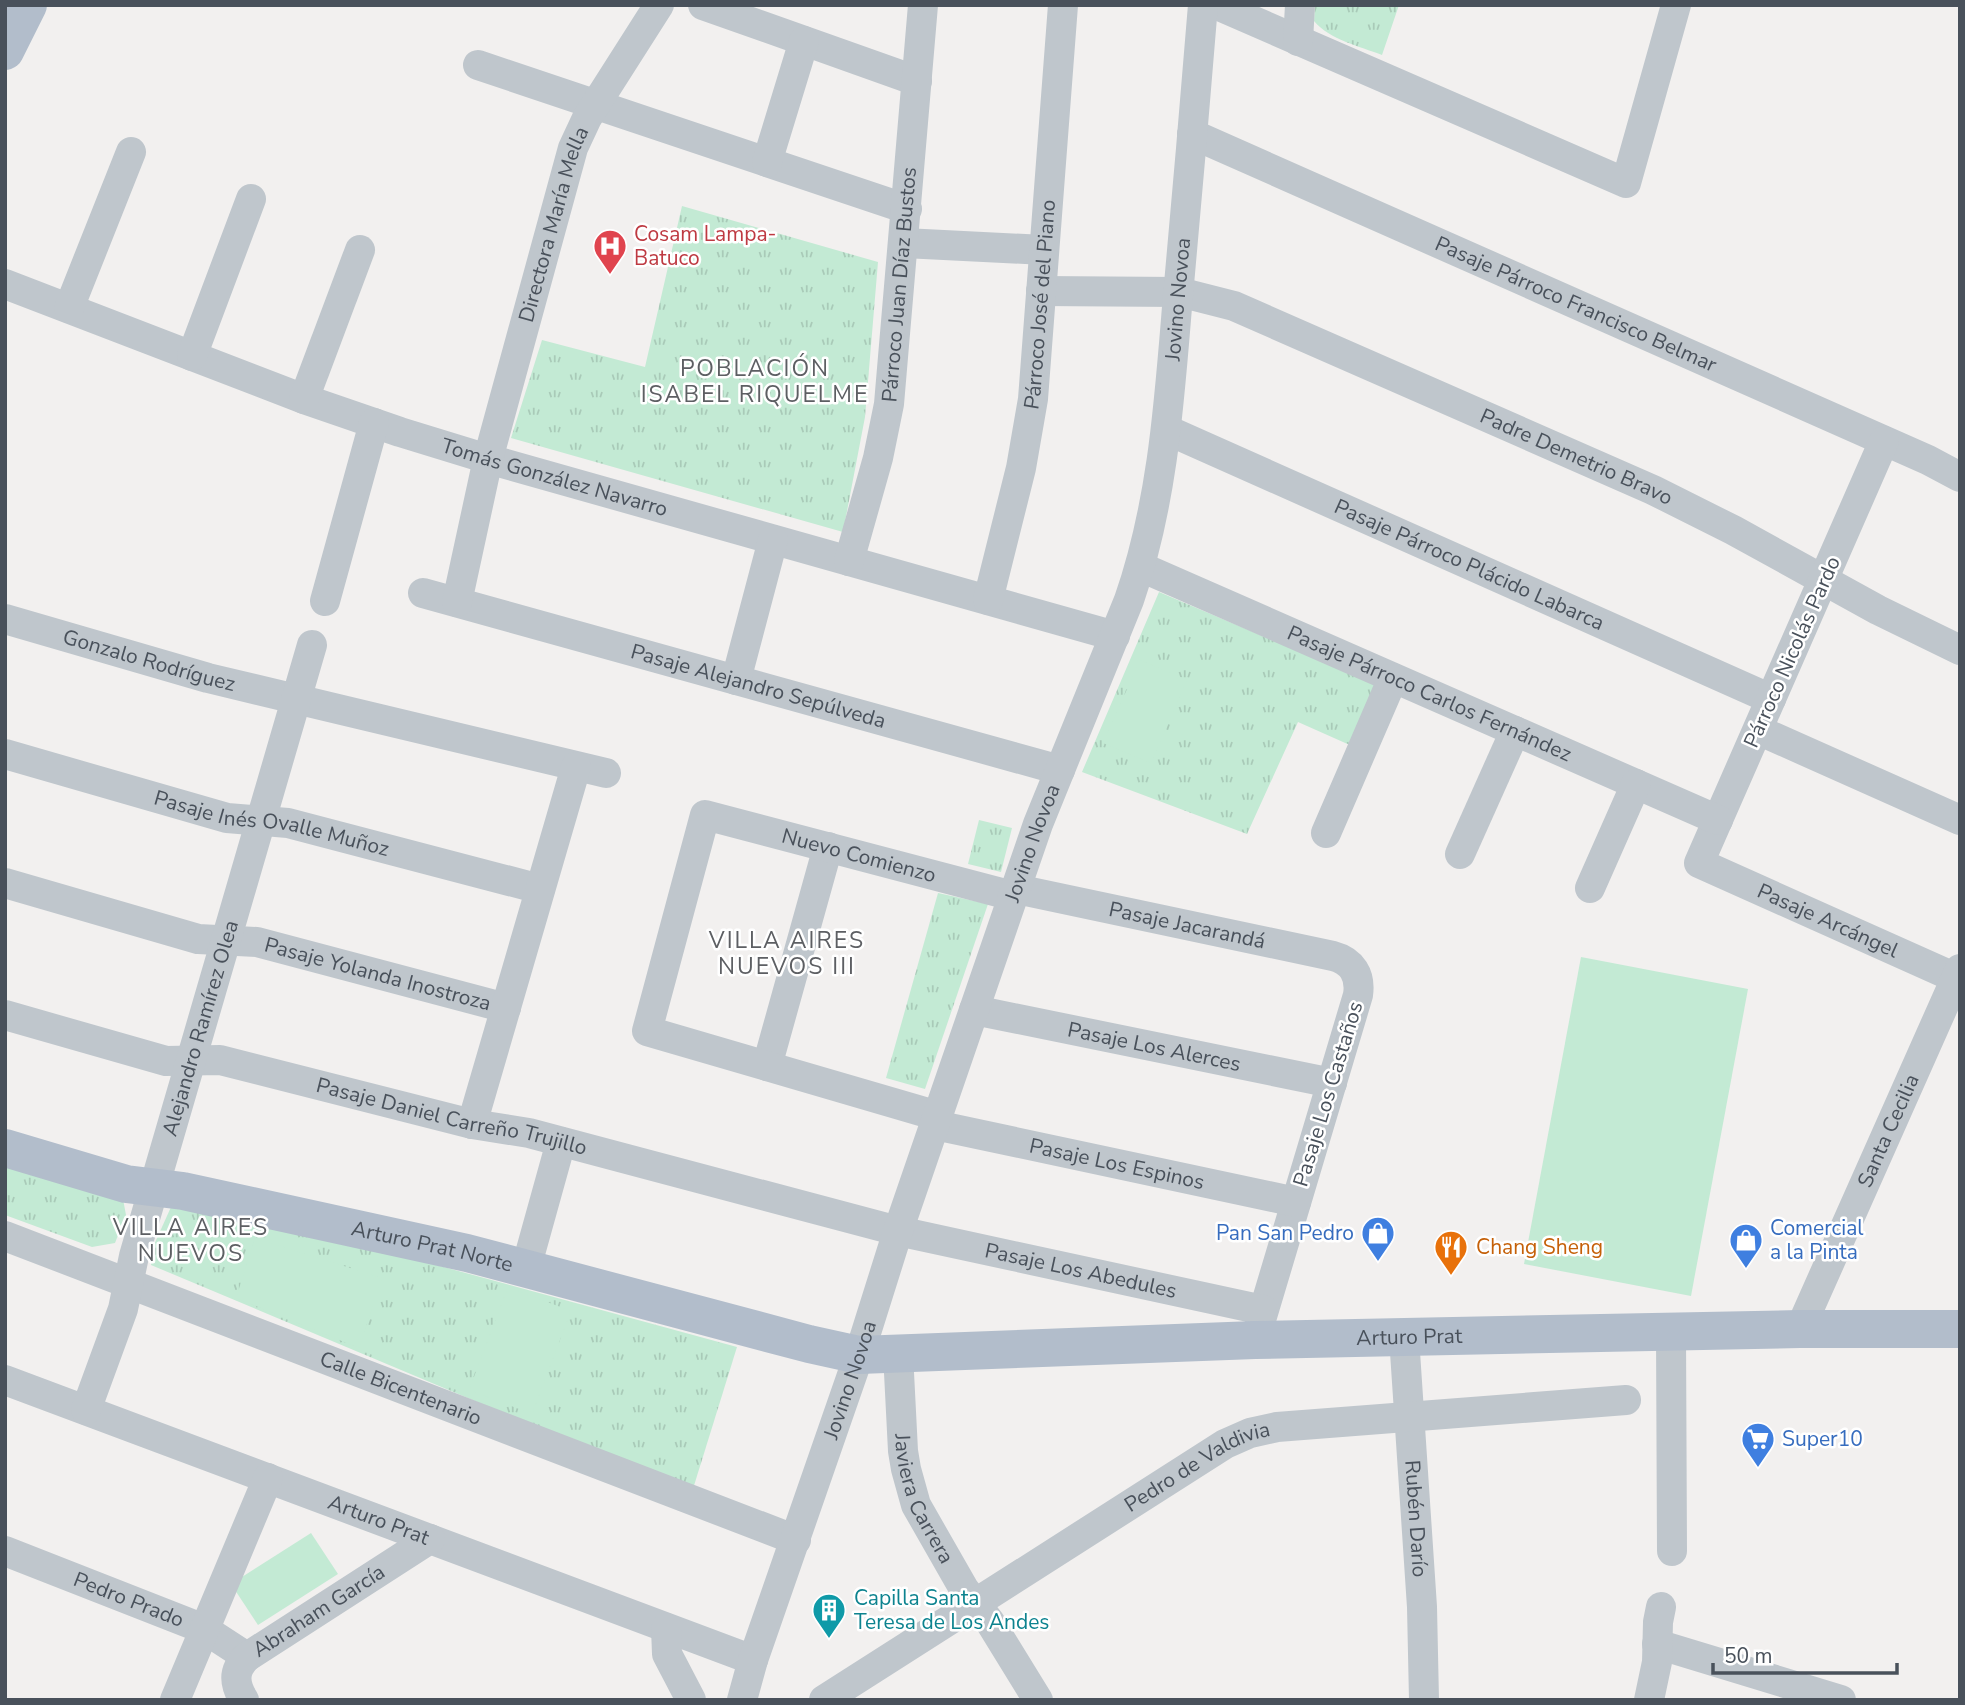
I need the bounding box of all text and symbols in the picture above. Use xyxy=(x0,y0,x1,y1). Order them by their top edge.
street label: Directora María Mella xyxy=(512,122,595,325)
street label: Párroco Juan Díaz Bustos xyxy=(875,166,923,403)
street label: Párroco José del Piano xyxy=(1017,198,1062,412)
place label: Cosam Lampa- Batuco xyxy=(634,220,776,272)
hospital icon: Cosam Lampa- Batuco xyxy=(591,227,629,276)
street label: Pasaje Párroco Francisco Belmar xyxy=(1431,229,1722,379)
street label: Jovino Novoa xyxy=(1159,236,1197,363)
district label: POBLACIÓN ISABEL RIQUELME xyxy=(641,353,869,410)
street label: Padre Demetrio Bravo xyxy=(1476,402,1678,512)
street label: Tomás González Navarro xyxy=(438,432,671,523)
street label: Pasaje Párroco Plácido Labarca xyxy=(1330,492,1609,637)
street label: Párroco Nicolás Pardo xyxy=(1737,552,1847,752)
street label: Pasaje Párroco Carlos Fernández xyxy=(1283,619,1576,768)
street label: Gonzalo Rodríguez xyxy=(60,623,238,698)
street label: Pasaje Alejandro Sepúlveda xyxy=(628,637,889,735)
street label: Jovino Novoa xyxy=(998,780,1067,907)
street label: Pasaje Inés Ovalle Muñoz xyxy=(151,784,392,863)
street label: Nuevo Comienzo xyxy=(779,822,939,889)
street label: Pasaje Arcángel xyxy=(1753,877,1904,965)
street label: Pasaje Jacarandá xyxy=(1106,895,1268,955)
street label: Alejandro Ramírez Olea xyxy=(156,917,245,1139)
district label: VILLA AIRES NUEVOS III xyxy=(708,925,865,982)
street label: Pasaje Yolanda Inostroza xyxy=(261,931,494,1017)
street label: Pasaje Los Castaños xyxy=(1287,998,1369,1190)
street label: Pasaje Los Alerces xyxy=(1065,1015,1243,1078)
street label: Santa Cecilia xyxy=(1851,1070,1926,1192)
street label: Pasaje Daniel Carreño Trujillo xyxy=(313,1071,590,1162)
street label: Pasaje Los Espinos xyxy=(1027,1132,1207,1196)
district label: VILLA AIRES NUEVOS xyxy=(112,1212,269,1269)
street label: Arturo Prat Norte xyxy=(349,1214,516,1279)
shop icon: Pan San Pedro xyxy=(1359,1214,1397,1263)
place label: Comercial a la Pinta xyxy=(1770,1214,1864,1266)
place label: Pan San Pedro xyxy=(1216,1219,1354,1247)
shop icon: Comercial a la Pinta xyxy=(1727,1221,1765,1270)
restaurant icon: Chang Sheng xyxy=(1432,1228,1470,1277)
place label: Chang Sheng xyxy=(1476,1233,1603,1261)
street label: Pasaje Los Abedules xyxy=(982,1236,1179,1305)
street label: Jovino Novoa xyxy=(816,1317,883,1444)
street label: Arturo Prat xyxy=(1356,1322,1463,1352)
street label: Calle Bicentenario xyxy=(316,1344,486,1432)
street label: Pedro de Valdivia xyxy=(1119,1415,1273,1519)
supermarket icon: Super10 xyxy=(1739,1420,1777,1469)
place label: Super10 xyxy=(1782,1425,1863,1453)
street label: Javiera Carrera xyxy=(888,1432,961,1569)
street label: Rubén Darío xyxy=(1398,1459,1434,1578)
street label: Arturo Prat xyxy=(324,1488,434,1552)
street label: Abraham García xyxy=(247,1558,390,1664)
street label: Pedro Prado xyxy=(70,1565,188,1634)
place label: Capilla Santa Teresa de Los Andes xyxy=(854,1584,1049,1636)
building icon: Capilla Santa Teresa de Los Andes xyxy=(810,1591,848,1640)
scale bar xyxy=(1713,1632,1897,1676)
text: 50 m xyxy=(1724,1642,1773,1670)

